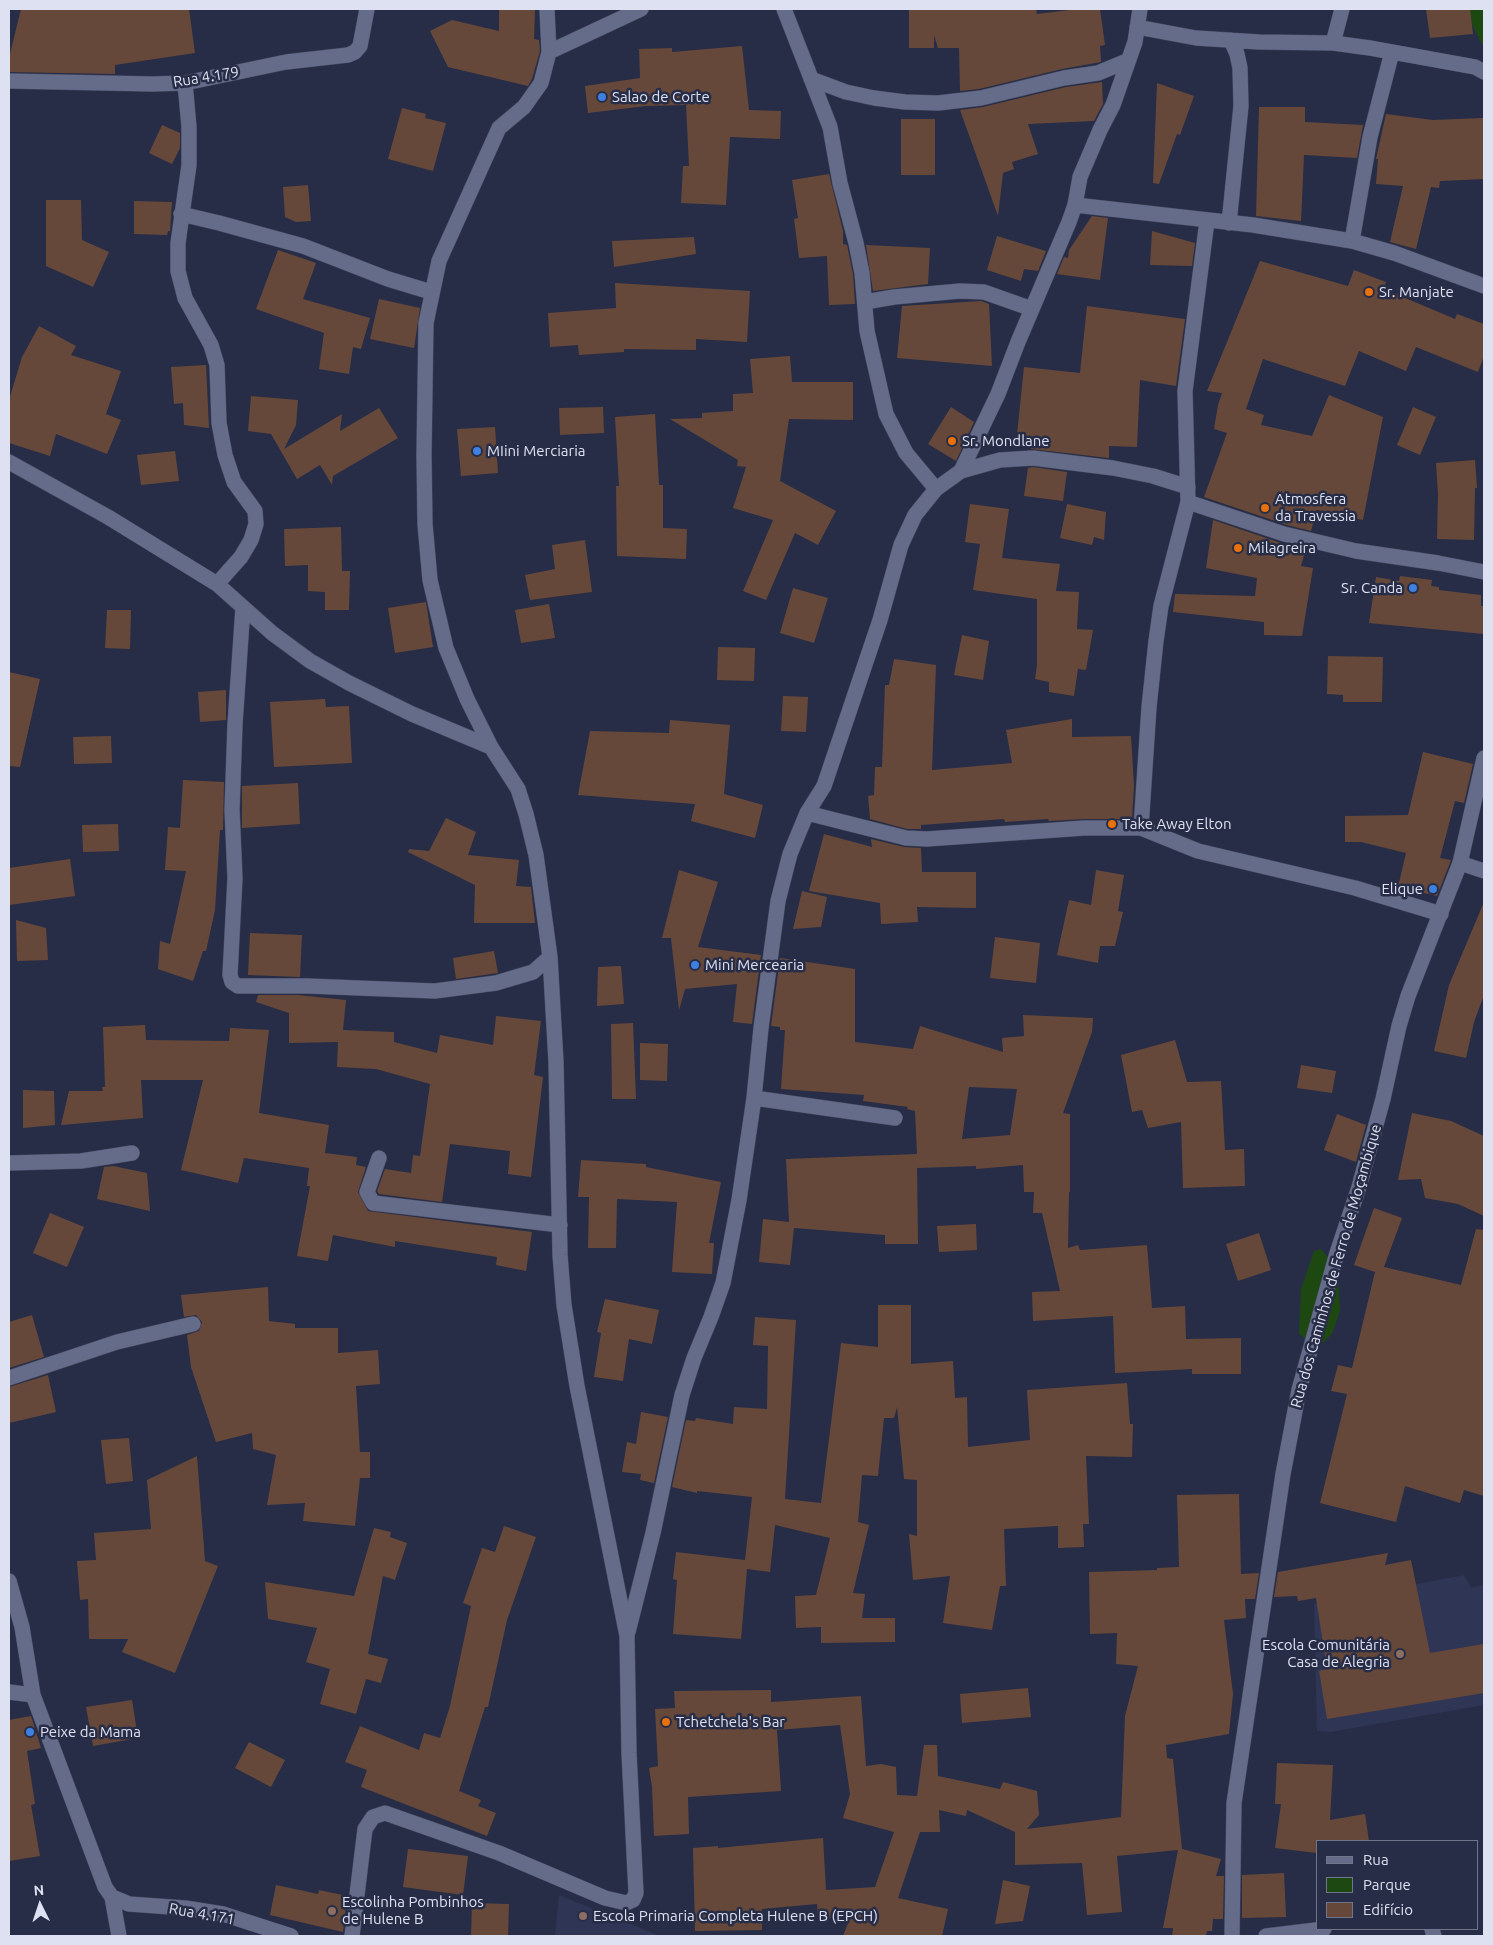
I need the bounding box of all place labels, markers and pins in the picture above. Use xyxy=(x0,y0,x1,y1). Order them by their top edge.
place label: Salao de Corte xyxy=(612,88,710,106)
marker: Salao de Corte xyxy=(596,91,608,103)
place label: Sr. Manjate xyxy=(1379,283,1454,301)
marker: Sr. Manjate xyxy=(1363,286,1375,298)
place label: Sr. Mondlane xyxy=(962,432,1050,450)
marker: Sr. Mondlane xyxy=(946,435,958,447)
place label: MIini Merciaria xyxy=(487,442,586,460)
marker: MIini Merciaria xyxy=(471,445,483,457)
place label: Atmosfera da Travessia xyxy=(1275,490,1356,525)
marker: Atmosfera da Travessia xyxy=(1259,502,1271,514)
place label: Milagreira xyxy=(1248,539,1316,557)
marker: Milagreira xyxy=(1232,542,1244,554)
place label: Sr. Canda xyxy=(1341,579,1403,597)
marker: Sr. Canda xyxy=(1407,582,1419,594)
place label: Take Away Elton xyxy=(1122,815,1232,833)
marker: Take Away Elton xyxy=(1106,818,1118,830)
place label: Elique xyxy=(1381,880,1423,898)
marker: Elique xyxy=(1427,883,1439,895)
place label: Mini Mercearia xyxy=(705,956,804,974)
marker: Mini Mercearia xyxy=(689,959,701,971)
place label: Escola Comunitária Casa de Alegria xyxy=(1262,1636,1390,1671)
marker: Escola Comunitária Casa de Alegria xyxy=(1394,1648,1406,1660)
place label: Tchetchela's Bar xyxy=(676,1713,785,1731)
marker: Tchetchela's Bar xyxy=(660,1716,672,1728)
place label: Peixe da Mama xyxy=(40,1723,141,1741)
marker: Peixe da Mama xyxy=(24,1726,36,1738)
place label: Escolinha Pombinhos de Hulene B xyxy=(342,1893,484,1928)
marker: Escolinha Pombinhos de Hulene B xyxy=(326,1905,338,1917)
place label: Escola Primaria Completa Hulene B (EPCH) xyxy=(593,1907,878,1925)
marker: Escola Primaria Completa Hulene B (EPCH) xyxy=(577,1910,589,1922)

